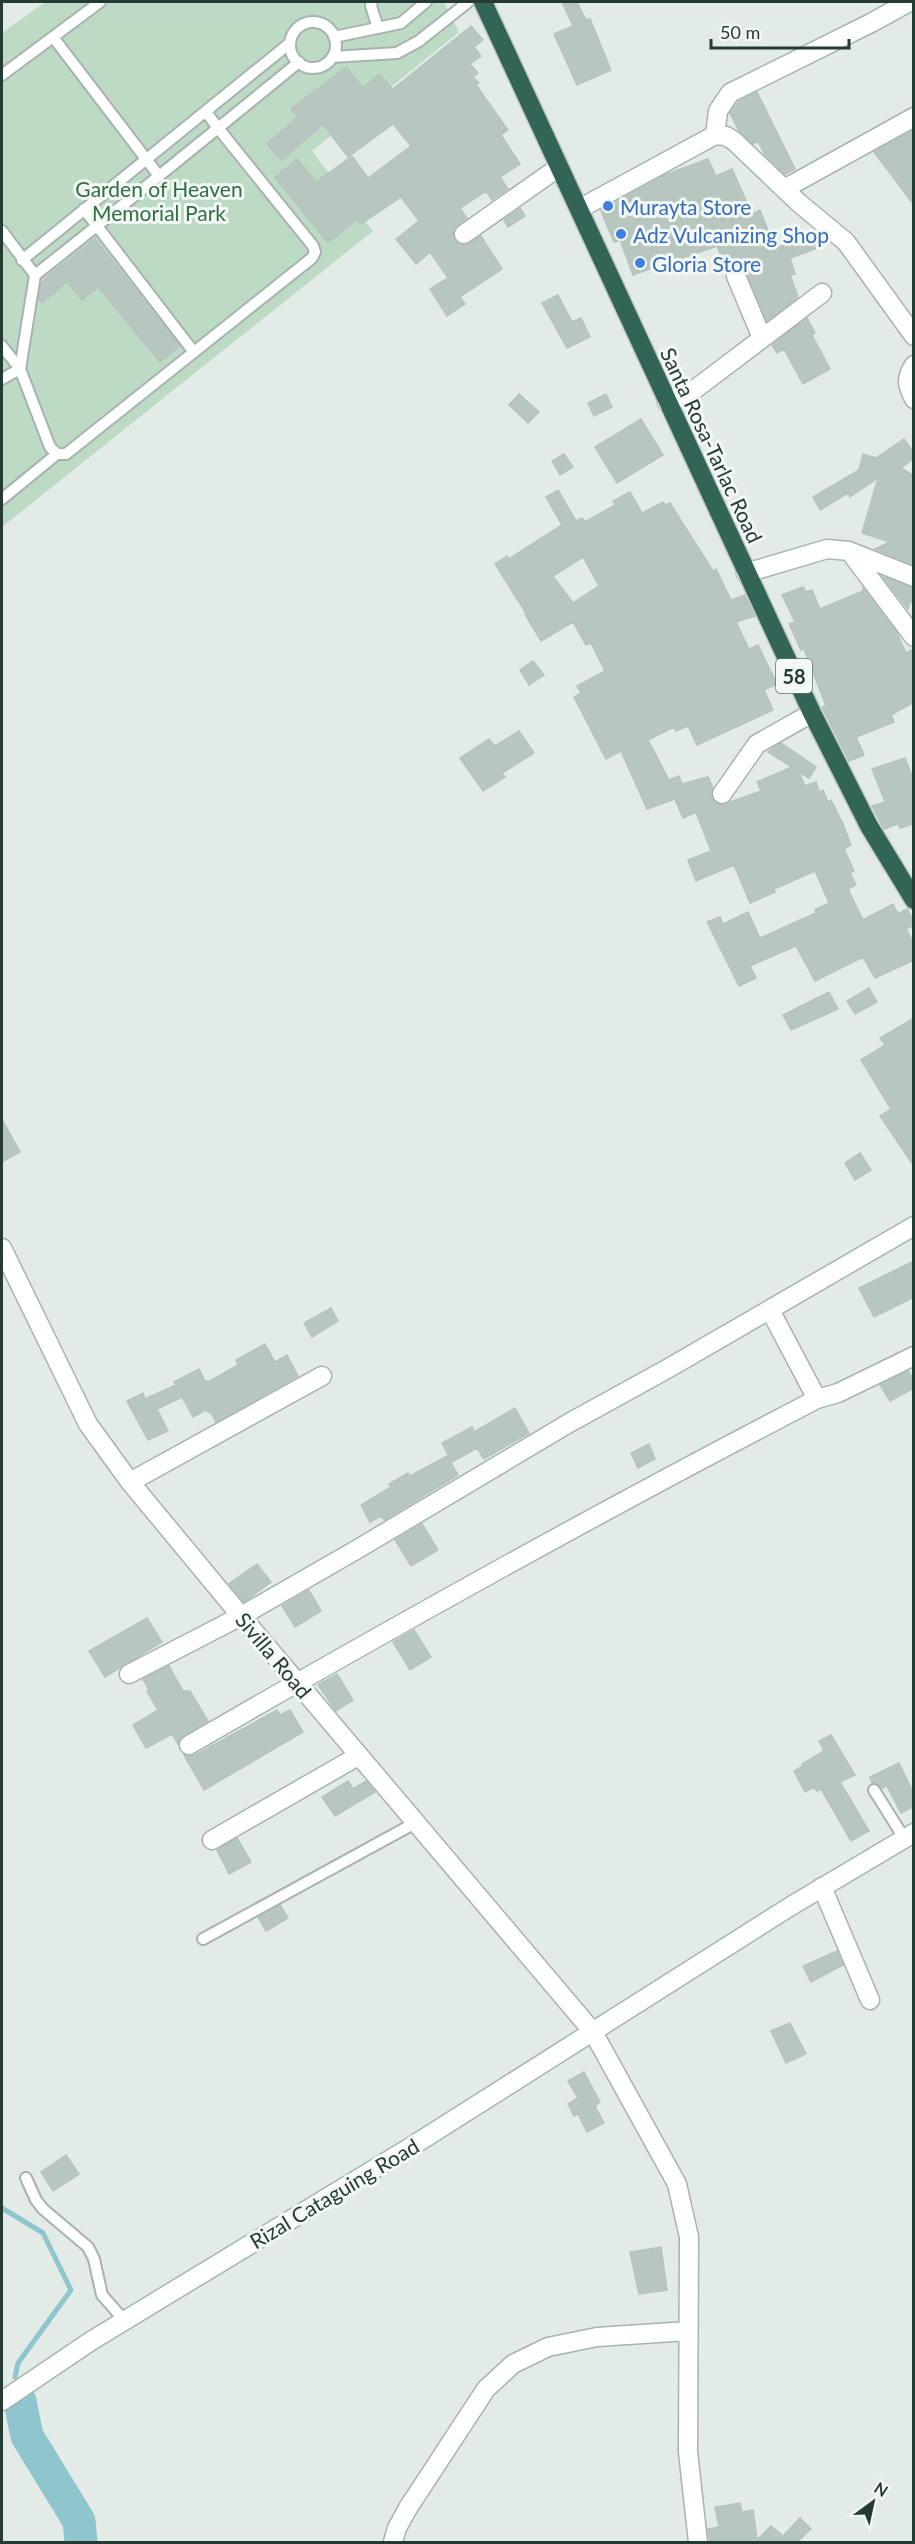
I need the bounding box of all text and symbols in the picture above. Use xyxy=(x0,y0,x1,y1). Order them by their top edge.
scale bar xyxy=(711,12,849,50)
text: 50 m xyxy=(720,21,760,43)
park label: Garden of Heaven Memorial Park xyxy=(75,176,243,225)
place label: Murayta Store xyxy=(620,194,751,219)
marker: Murayta Store xyxy=(601,199,615,213)
place label: Adz Vulcanizing Shop xyxy=(633,222,829,247)
marker: Adz Vulcanizing Shop xyxy=(614,227,628,241)
place label: Gloria Store xyxy=(652,251,761,276)
marker: Gloria Store xyxy=(633,256,647,270)
street label: Santa Rosa-Tarlac Road xyxy=(656,343,768,547)
road number: 58 xyxy=(776,659,812,693)
street label: Sivilla Road xyxy=(231,1607,317,1703)
street label: Rizal Cataguing Road xyxy=(245,2133,423,2253)
north arrow xyxy=(843,2472,903,2532)
text: N xyxy=(871,2478,892,2500)

